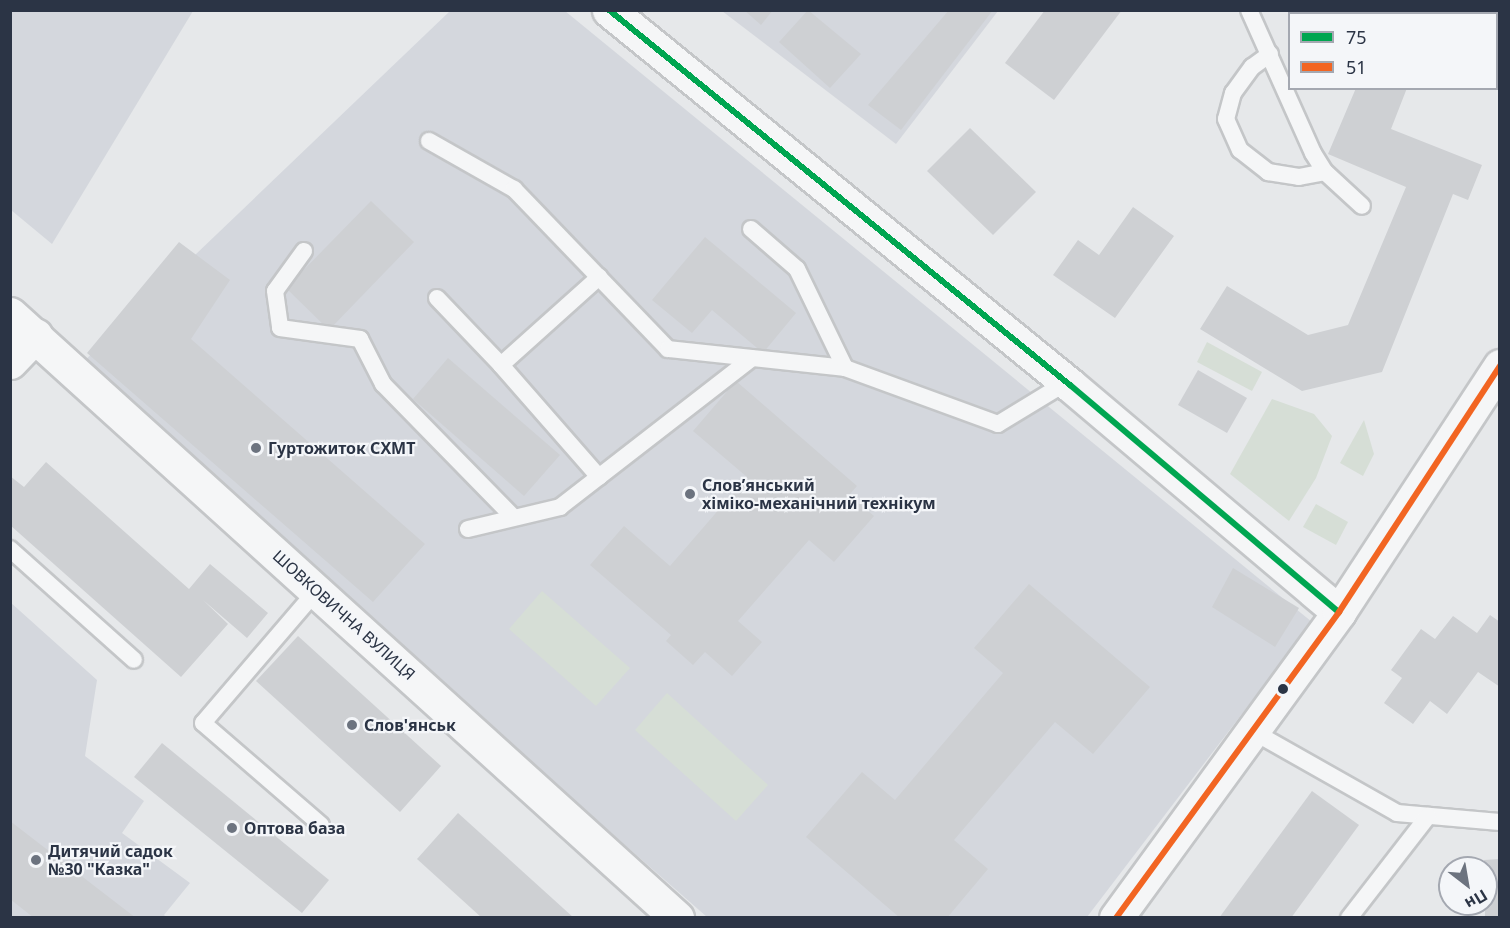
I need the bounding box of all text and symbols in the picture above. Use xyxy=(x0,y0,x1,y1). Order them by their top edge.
legend xyxy=(1288,12,1498,90)
text: 75 xyxy=(1346,25,1367,49)
text: 51 xyxy=(1346,55,1367,79)
place label: Гуртожиток СХМТ xyxy=(268,438,415,458)
marker: Гуртожиток СХМТ xyxy=(249,441,263,455)
place label: Слов’янський хіміко-механічний технікум xyxy=(702,475,936,513)
marker: Слов’янський хіміко-механічний технікум xyxy=(683,487,697,501)
street label: ШОВКОВИЧНА ВУЛИЦЯ xyxy=(269,546,419,684)
unlabelled marker xyxy=(1277,683,1289,695)
place label: Слов'янськ xyxy=(364,715,456,735)
marker: Слов'янськ xyxy=(345,718,359,732)
place label: Оптова база xyxy=(244,818,345,838)
marker: Оптова база xyxy=(225,821,239,835)
place label: Дитячий садок №30 "Казка" xyxy=(48,841,173,879)
marker: Дитячий садок №30 "Казка" xyxy=(29,853,43,867)
north arrow xyxy=(1438,856,1498,916)
text: Пн xyxy=(1461,884,1492,915)

